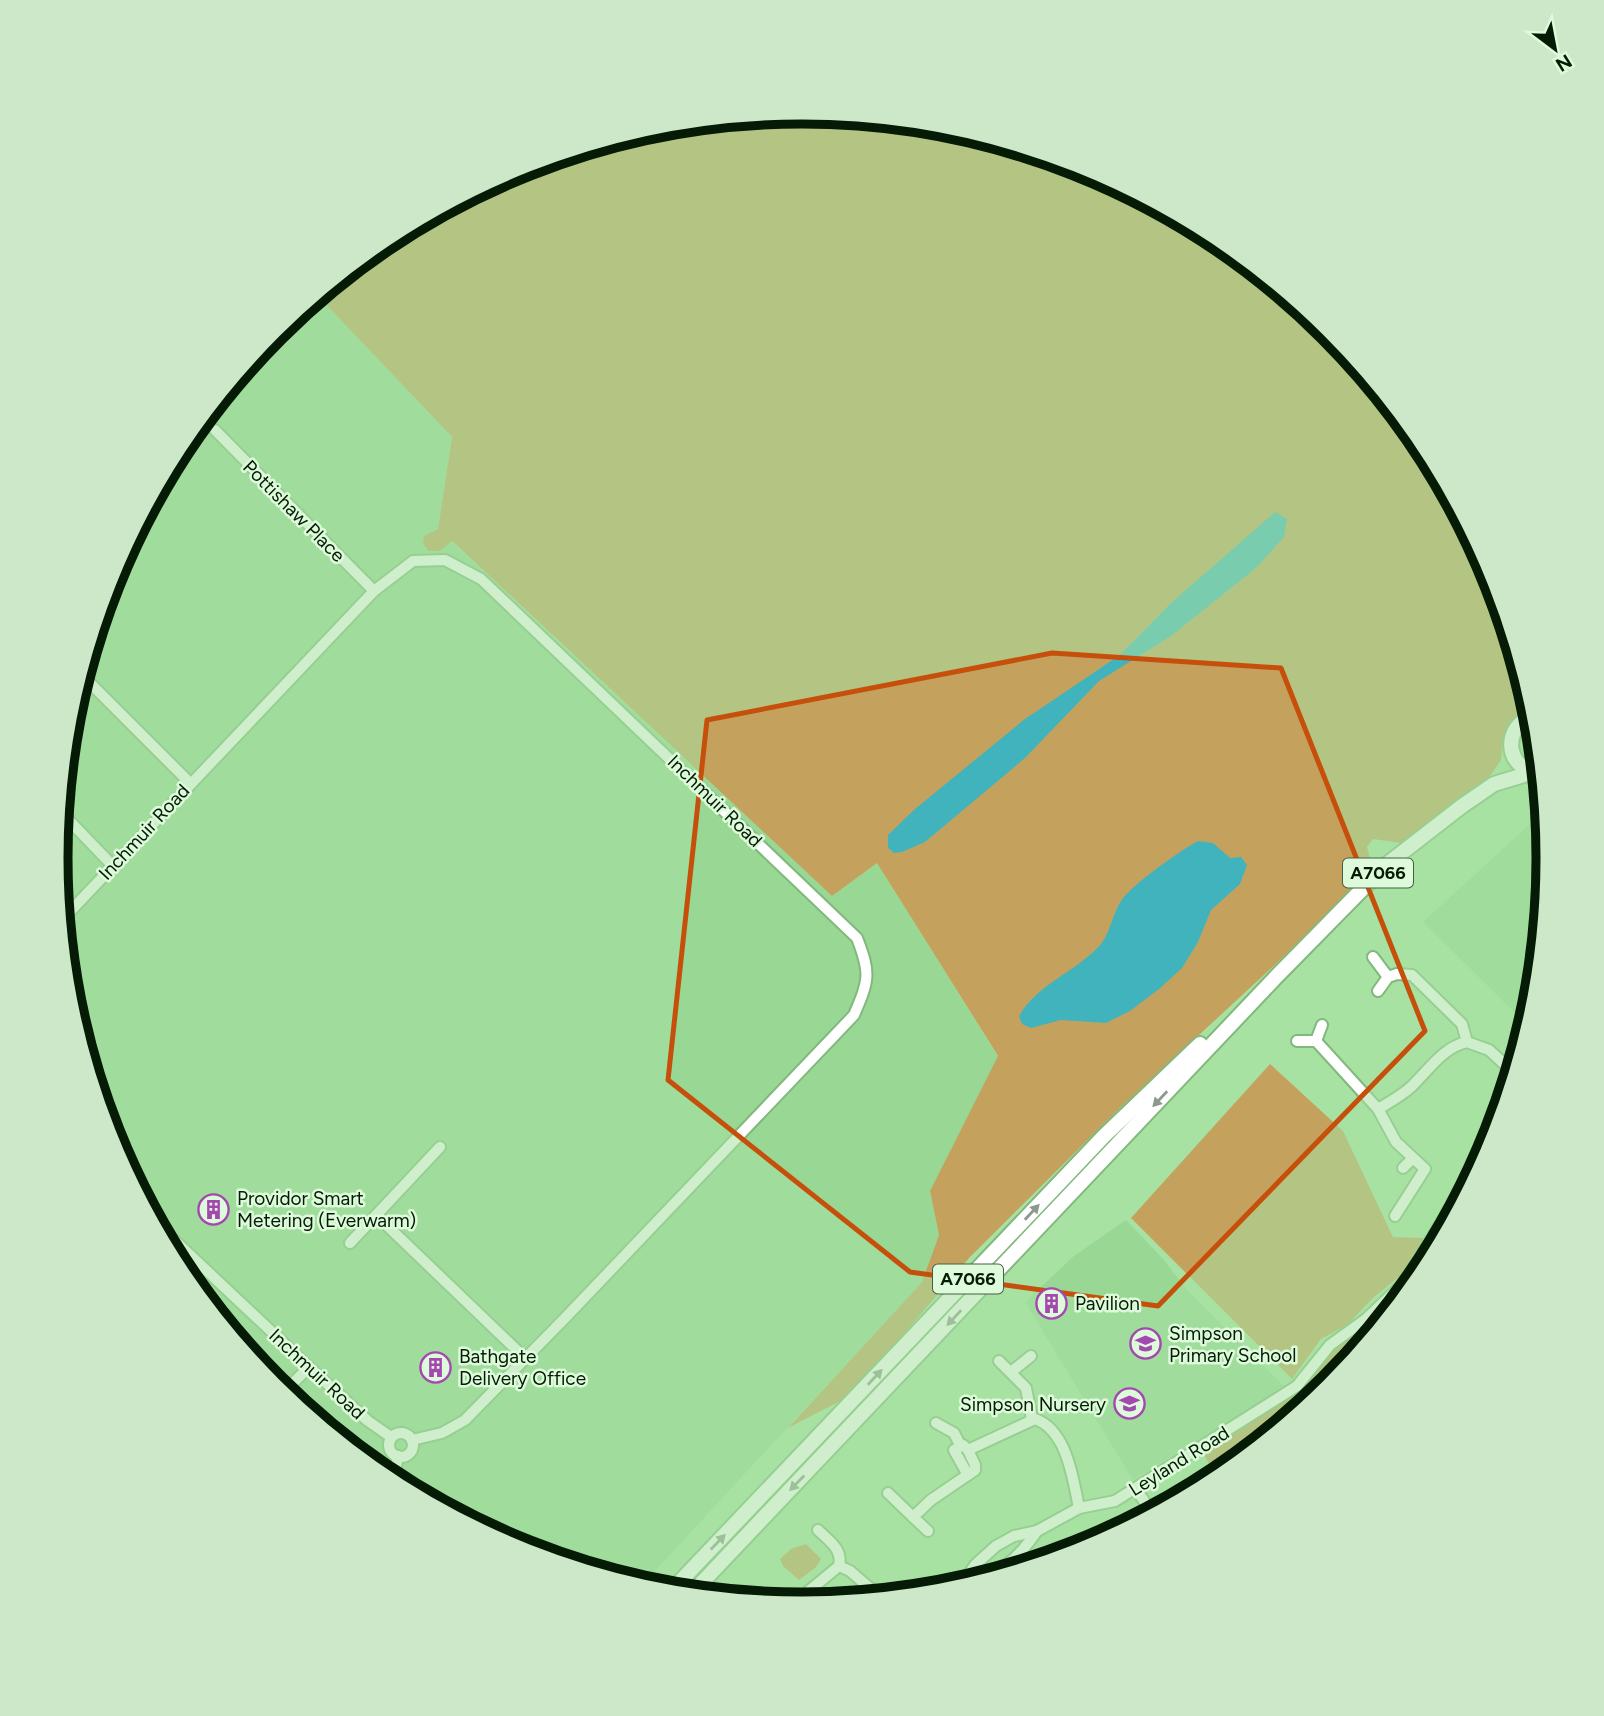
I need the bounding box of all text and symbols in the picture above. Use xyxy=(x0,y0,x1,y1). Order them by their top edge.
north arrow xyxy=(1520,14,1590,84)
text: N xyxy=(1551,49,1576,77)
street label: Pottishaw Place xyxy=(238,455,350,567)
street label: Inchmuir Road xyxy=(663,750,767,852)
street label: Inchmuir Road xyxy=(94,779,194,885)
road number: A7066 xyxy=(1343,858,1413,888)
one-way arrow xyxy=(1153,1090,1169,1107)
place label: Providor Smart Metering (Everwarm) xyxy=(237,1187,416,1232)
building icon: Providor Smart Metering (Everwarm) xyxy=(197,1192,231,1226)
one-way arrow xyxy=(1023,1204,1039,1221)
road number: A7066 xyxy=(933,1264,1003,1294)
building icon: Pavilion xyxy=(1035,1286,1069,1320)
place label: Pavilion xyxy=(1075,1292,1140,1315)
one-way arrow xyxy=(946,1309,962,1326)
place label: Simpson Primary School xyxy=(1169,1322,1297,1367)
street label: Inchmuir Road xyxy=(264,1324,370,1424)
school or university icon: Simpson Primary School xyxy=(1129,1327,1163,1361)
place label: Bathgate Delivery Office xyxy=(459,1345,586,1390)
building icon: Bathgate Delivery Office xyxy=(419,1350,453,1384)
one-way arrow xyxy=(867,1368,883,1386)
school or university icon: Simpson Nursery xyxy=(1112,1387,1146,1421)
place label: Simpson Nursery xyxy=(960,1393,1106,1416)
street label: Leyland Road xyxy=(1125,1421,1233,1501)
one-way arrow xyxy=(790,1474,806,1491)
one-way arrow xyxy=(709,1533,726,1550)

